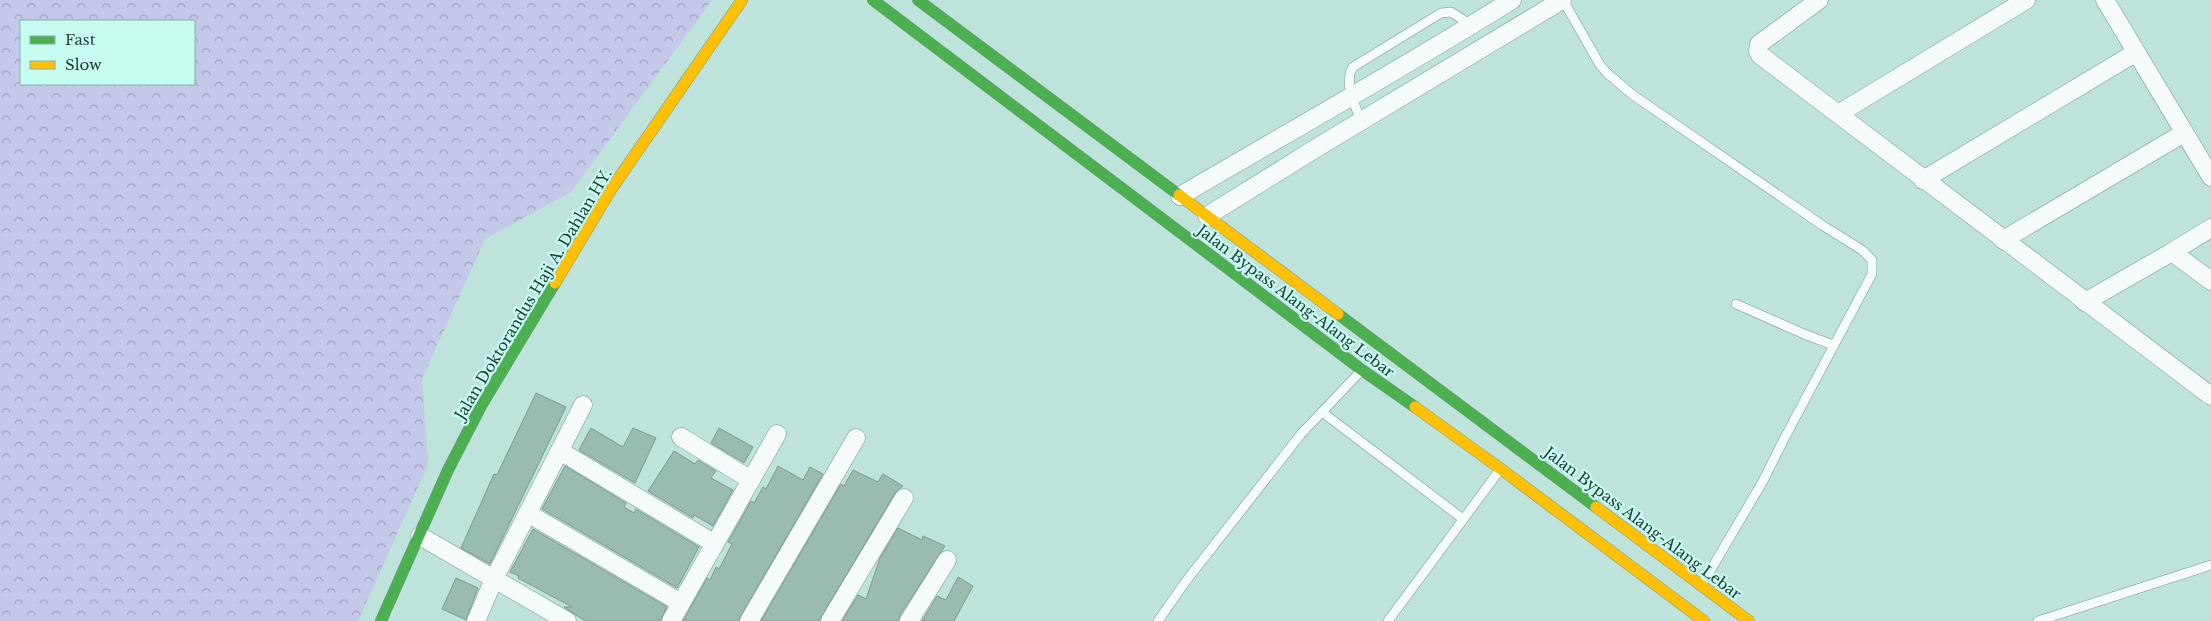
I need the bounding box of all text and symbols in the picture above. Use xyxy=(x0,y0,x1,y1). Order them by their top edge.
legend xyxy=(20,20,195,85)
text: Fast xyxy=(65,30,96,49)
text: Slow xyxy=(65,55,102,74)
street label: Jalan Doktorandus Haji A. Dahlan HY. xyxy=(449,165,616,425)
street label: Jalan Bypass Alang-Alang Lebar xyxy=(1192,219,1399,382)
street label: Jalan Bypass Alang-Alang Lebar xyxy=(1539,441,1746,604)

